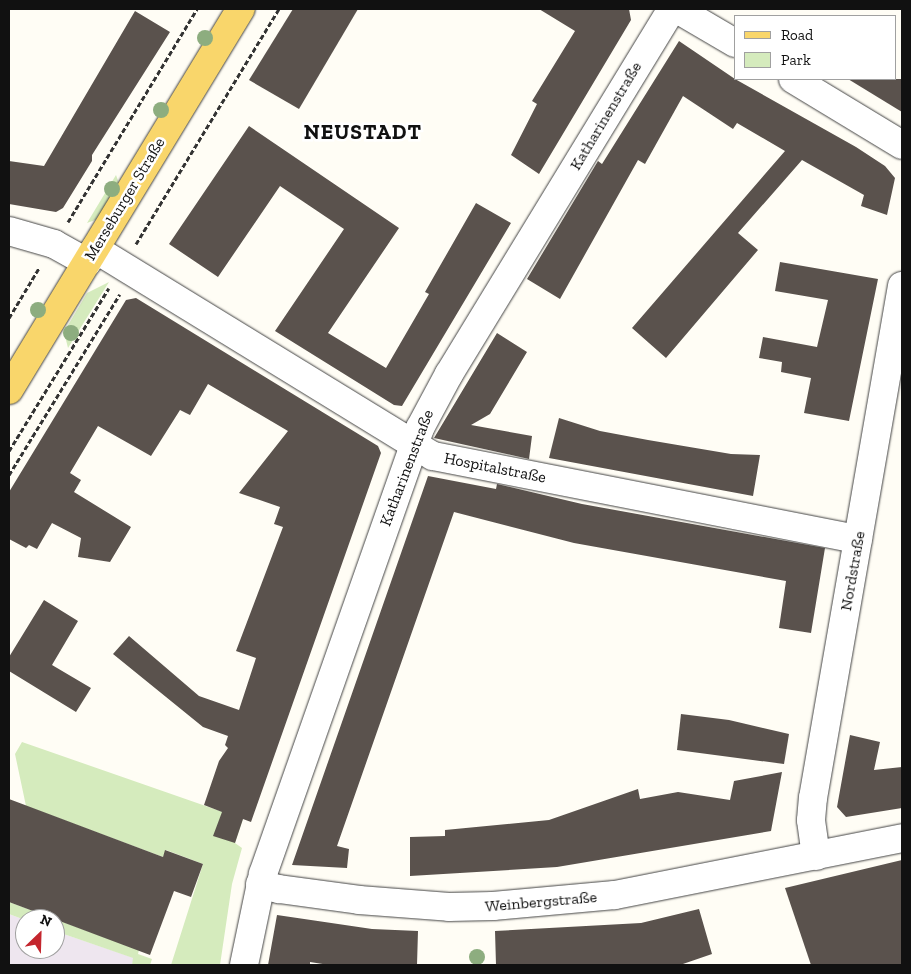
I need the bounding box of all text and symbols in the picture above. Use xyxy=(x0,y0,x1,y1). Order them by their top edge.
legend xyxy=(734,15,896,80)
text: Road xyxy=(781,26,813,44)
text: Park xyxy=(781,51,811,69)
street label: Katharinenstraße xyxy=(566,58,646,174)
district label: NEUSTADT xyxy=(303,119,423,145)
street label: Merseburger Straße xyxy=(81,134,169,264)
street label: Katharinenstraße xyxy=(376,407,438,529)
street label: Hospitalstraße xyxy=(442,449,548,487)
street label: Nordstraße xyxy=(837,530,869,612)
street label: Weinbergstraße xyxy=(484,888,598,916)
north arrow xyxy=(15,909,65,959)
text: N xyxy=(38,911,54,931)

